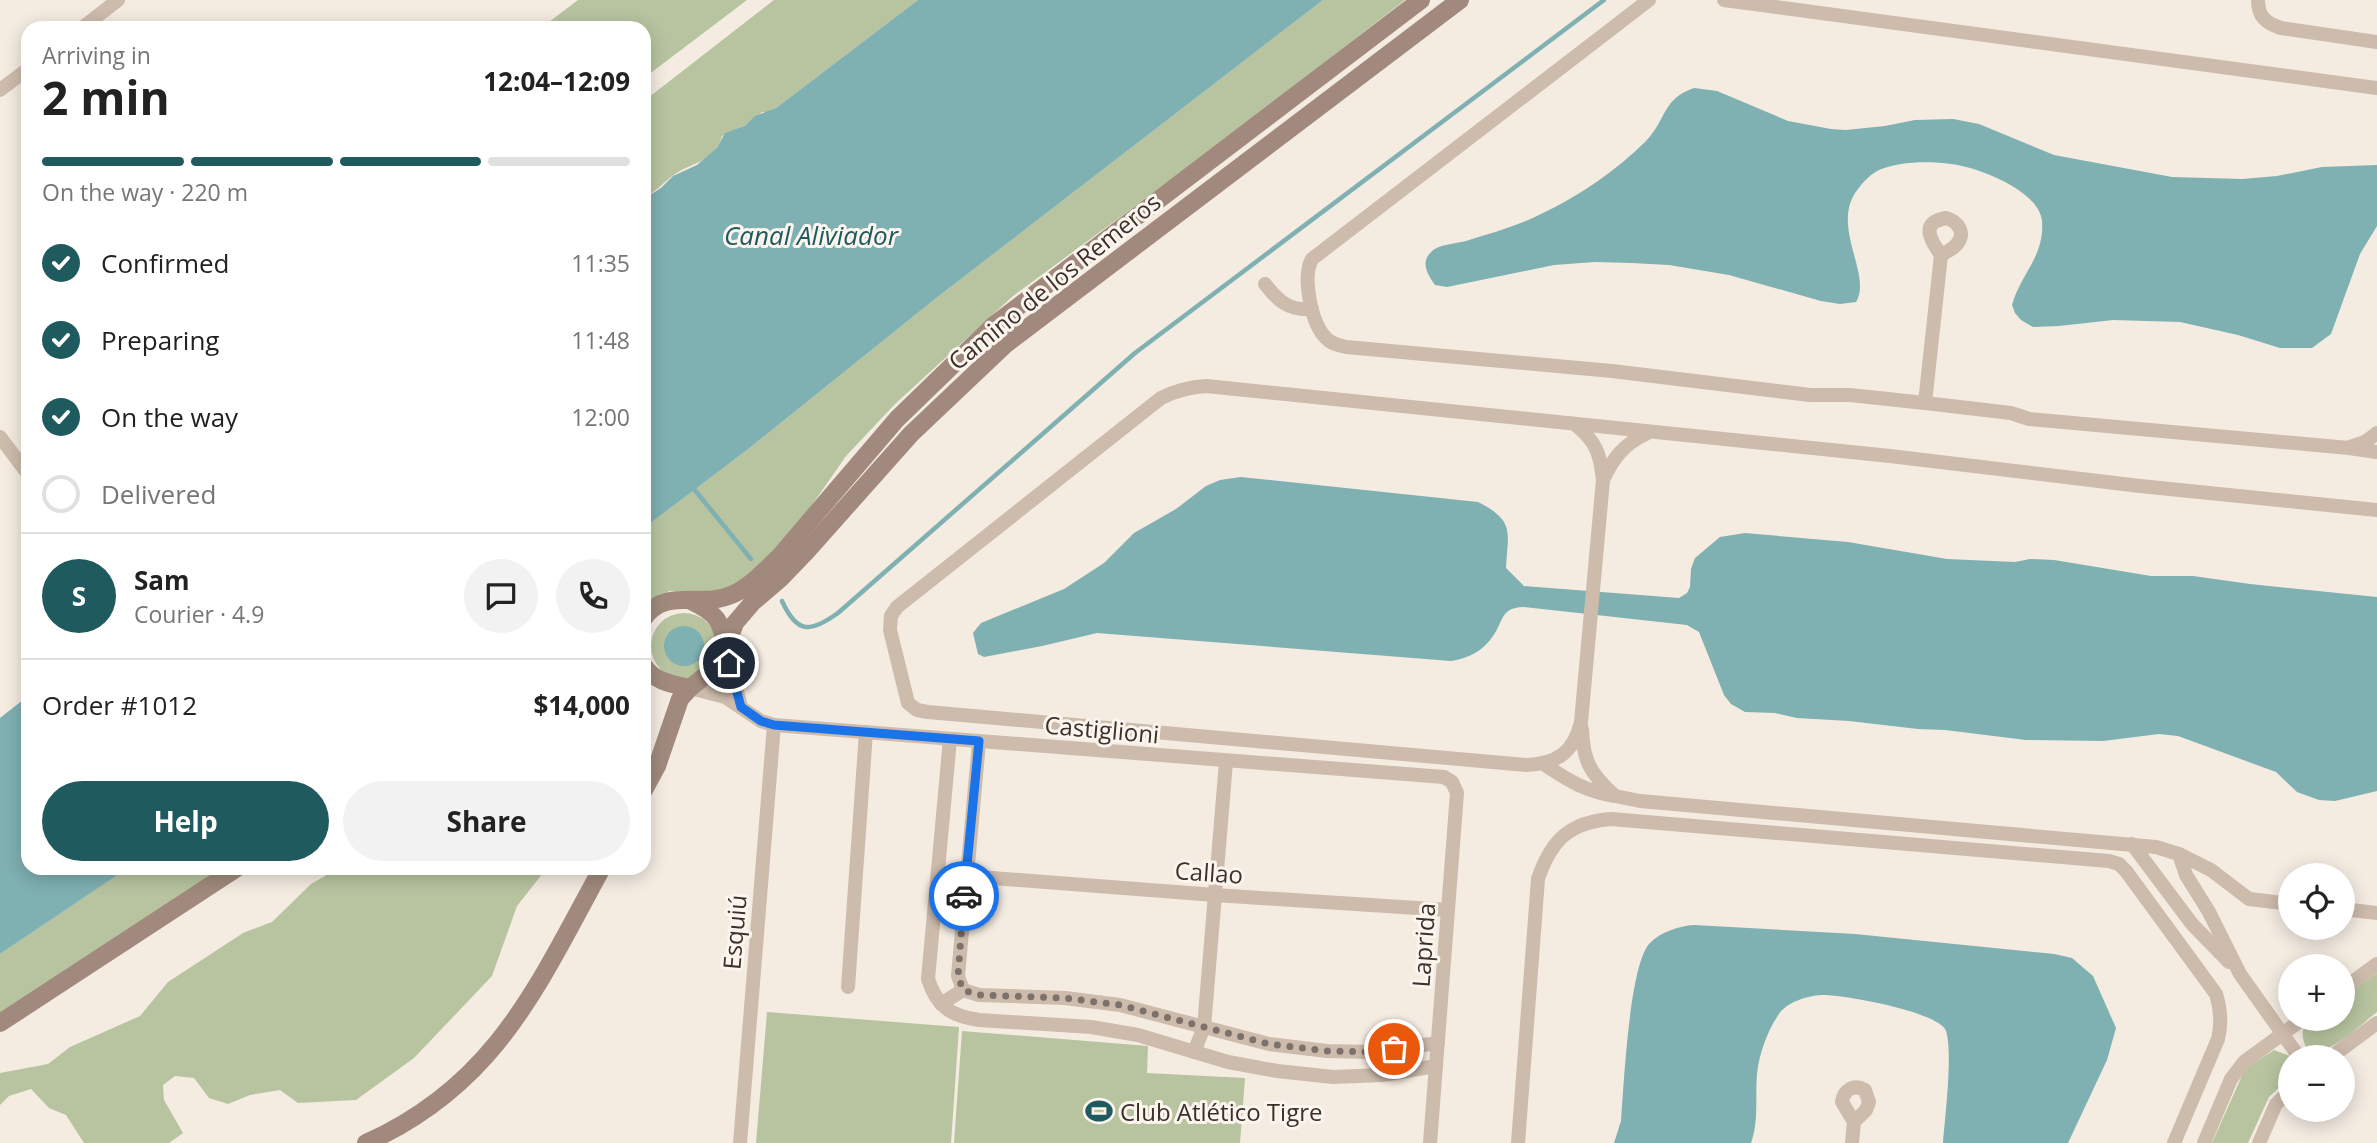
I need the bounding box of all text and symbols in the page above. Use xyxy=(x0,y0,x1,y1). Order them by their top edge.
text: Arriving in xyxy=(42,39,151,71)
text: 12:04–12:09 xyxy=(483,63,630,99)
text: 2 min xyxy=(42,66,170,128)
text: On the way · 220 m xyxy=(42,176,248,208)
street label: Camino de los Remeros xyxy=(941,185,1167,377)
water label: Canal Aliviador xyxy=(724,217,900,253)
icon: check xyxy=(42,244,80,282)
text: Confirmed xyxy=(101,245,229,281)
text: 11:35 xyxy=(571,247,630,279)
icon: check xyxy=(42,321,80,359)
text: Preparing xyxy=(101,322,219,358)
text: 11:48 xyxy=(571,324,630,356)
icon: check xyxy=(42,398,80,436)
text: On the way xyxy=(101,399,238,435)
text: 12:00 xyxy=(571,401,630,433)
text: Delivered xyxy=(101,476,216,512)
button: chat xyxy=(464,559,538,633)
button: phone xyxy=(556,559,630,633)
text: Sam xyxy=(134,562,190,598)
text: S xyxy=(72,578,86,614)
text: Courier · 4.9 xyxy=(134,598,264,630)
pin xyxy=(699,633,759,693)
icon: home xyxy=(710,644,748,682)
text: Order #1012 xyxy=(42,687,197,723)
text: $14,000 xyxy=(533,687,630,723)
street label: Castiglioni xyxy=(1043,708,1161,750)
button: Help xyxy=(42,781,329,861)
button: Share xyxy=(343,781,630,861)
street label: Callao xyxy=(1174,853,1244,891)
courier xyxy=(929,861,999,931)
map controls xyxy=(2278,863,2355,1122)
button: locate xyxy=(2278,863,2355,940)
icon: car xyxy=(945,877,983,915)
street label: Esquiú xyxy=(714,893,754,971)
street label: Laprida xyxy=(1404,902,1442,988)
button: + xyxy=(2278,954,2355,1031)
pin xyxy=(1364,1019,1424,1079)
icon: bag xyxy=(1375,1030,1413,1068)
button: − xyxy=(2278,1045,2355,1122)
place label: Club Atlético Tigre xyxy=(1120,1095,1322,1128)
sports icon: Club Atlético Tigre xyxy=(1084,1096,1114,1126)

